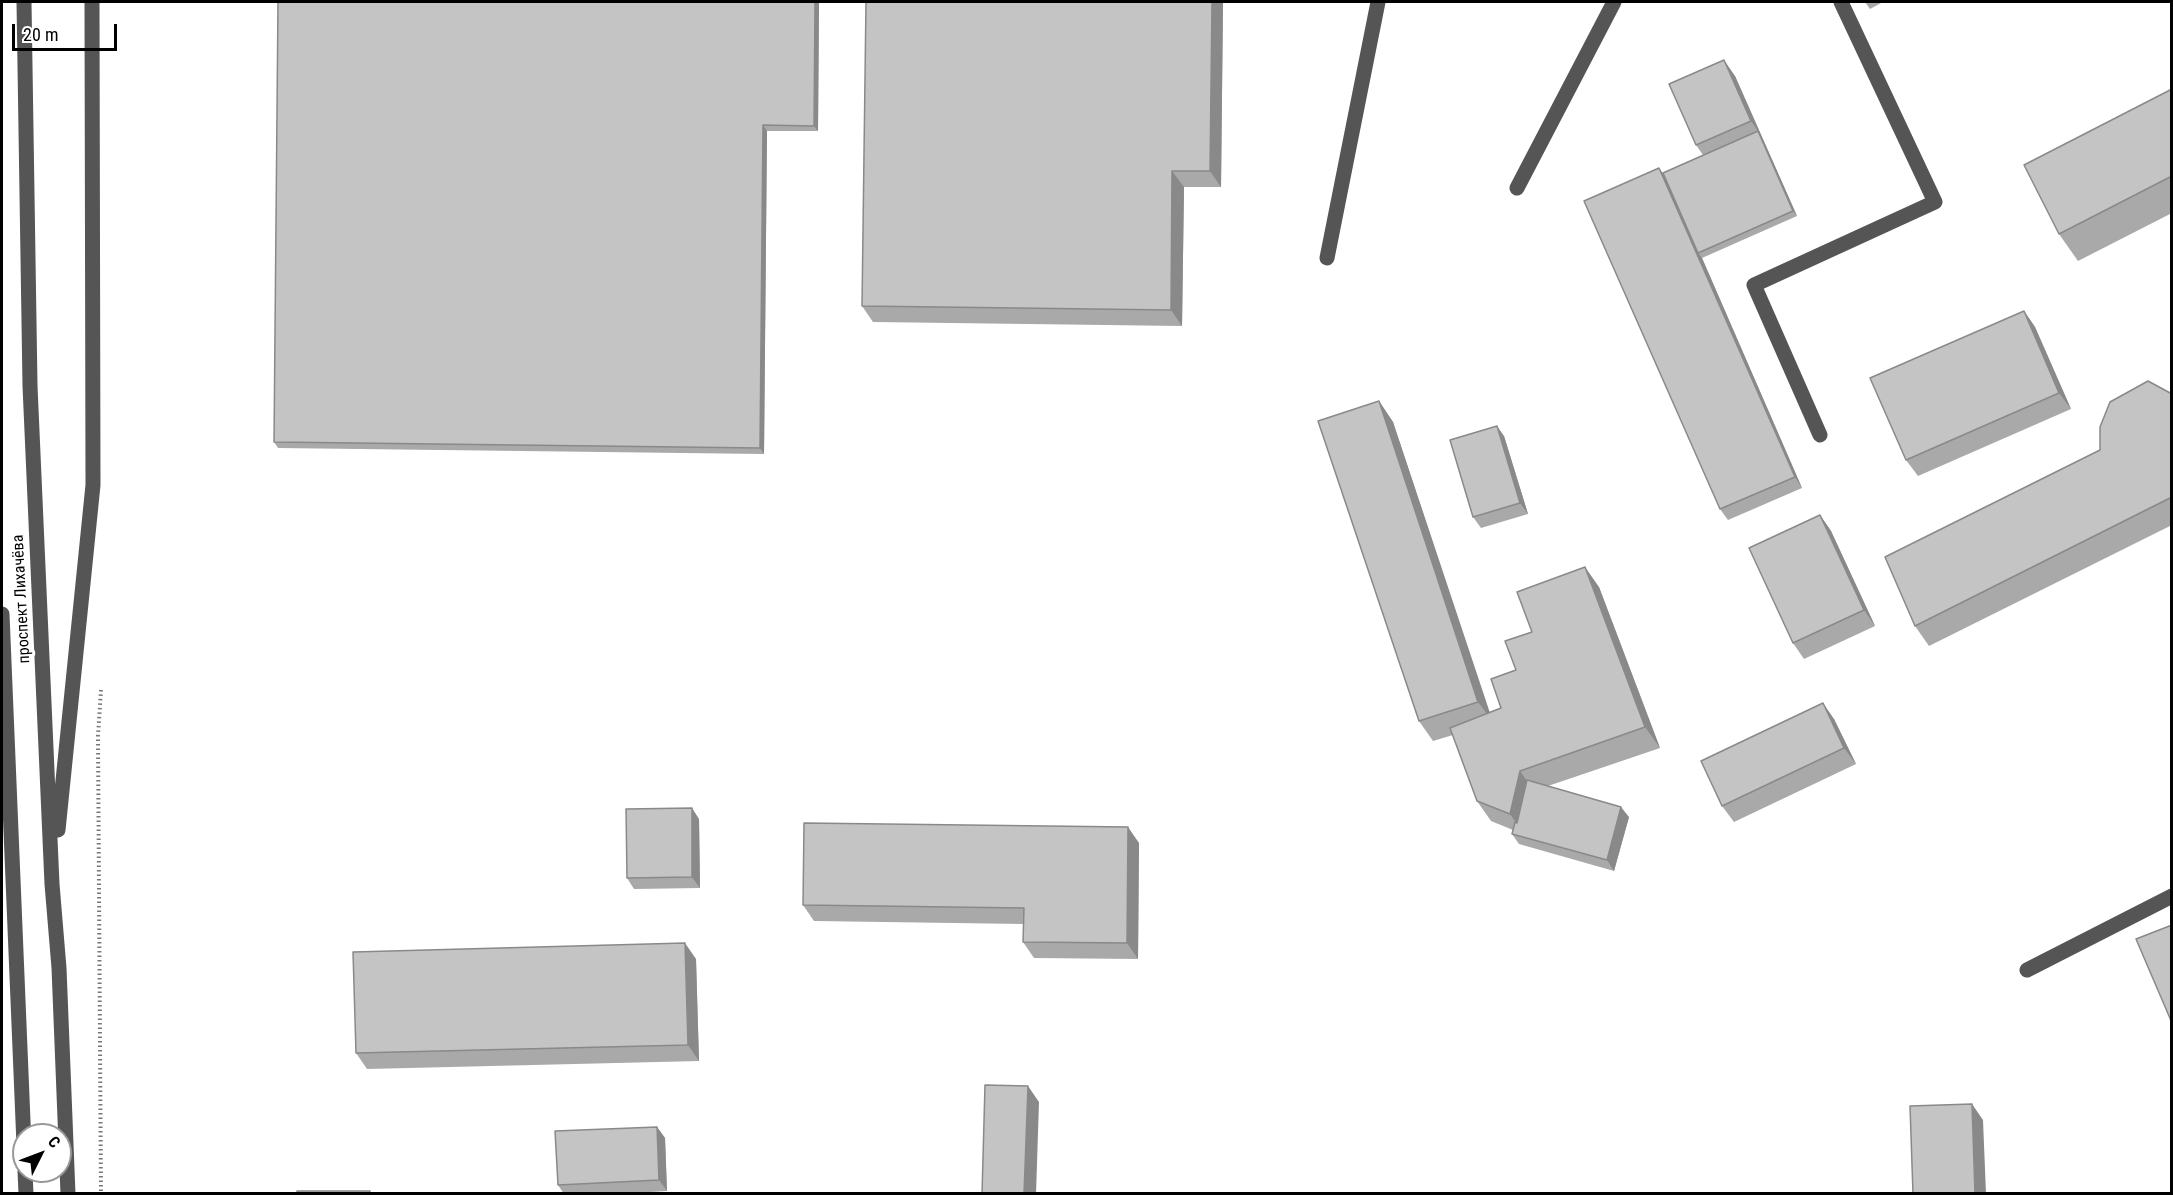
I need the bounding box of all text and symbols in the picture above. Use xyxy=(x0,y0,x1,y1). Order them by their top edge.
scale bar xyxy=(15,12,120,50)
text: 20 m xyxy=(23,24,58,45)
street label: проспект Лихачёва xyxy=(9,534,35,664)
north arrow xyxy=(12,1123,72,1183)
text: С xyxy=(44,1132,64,1152)

